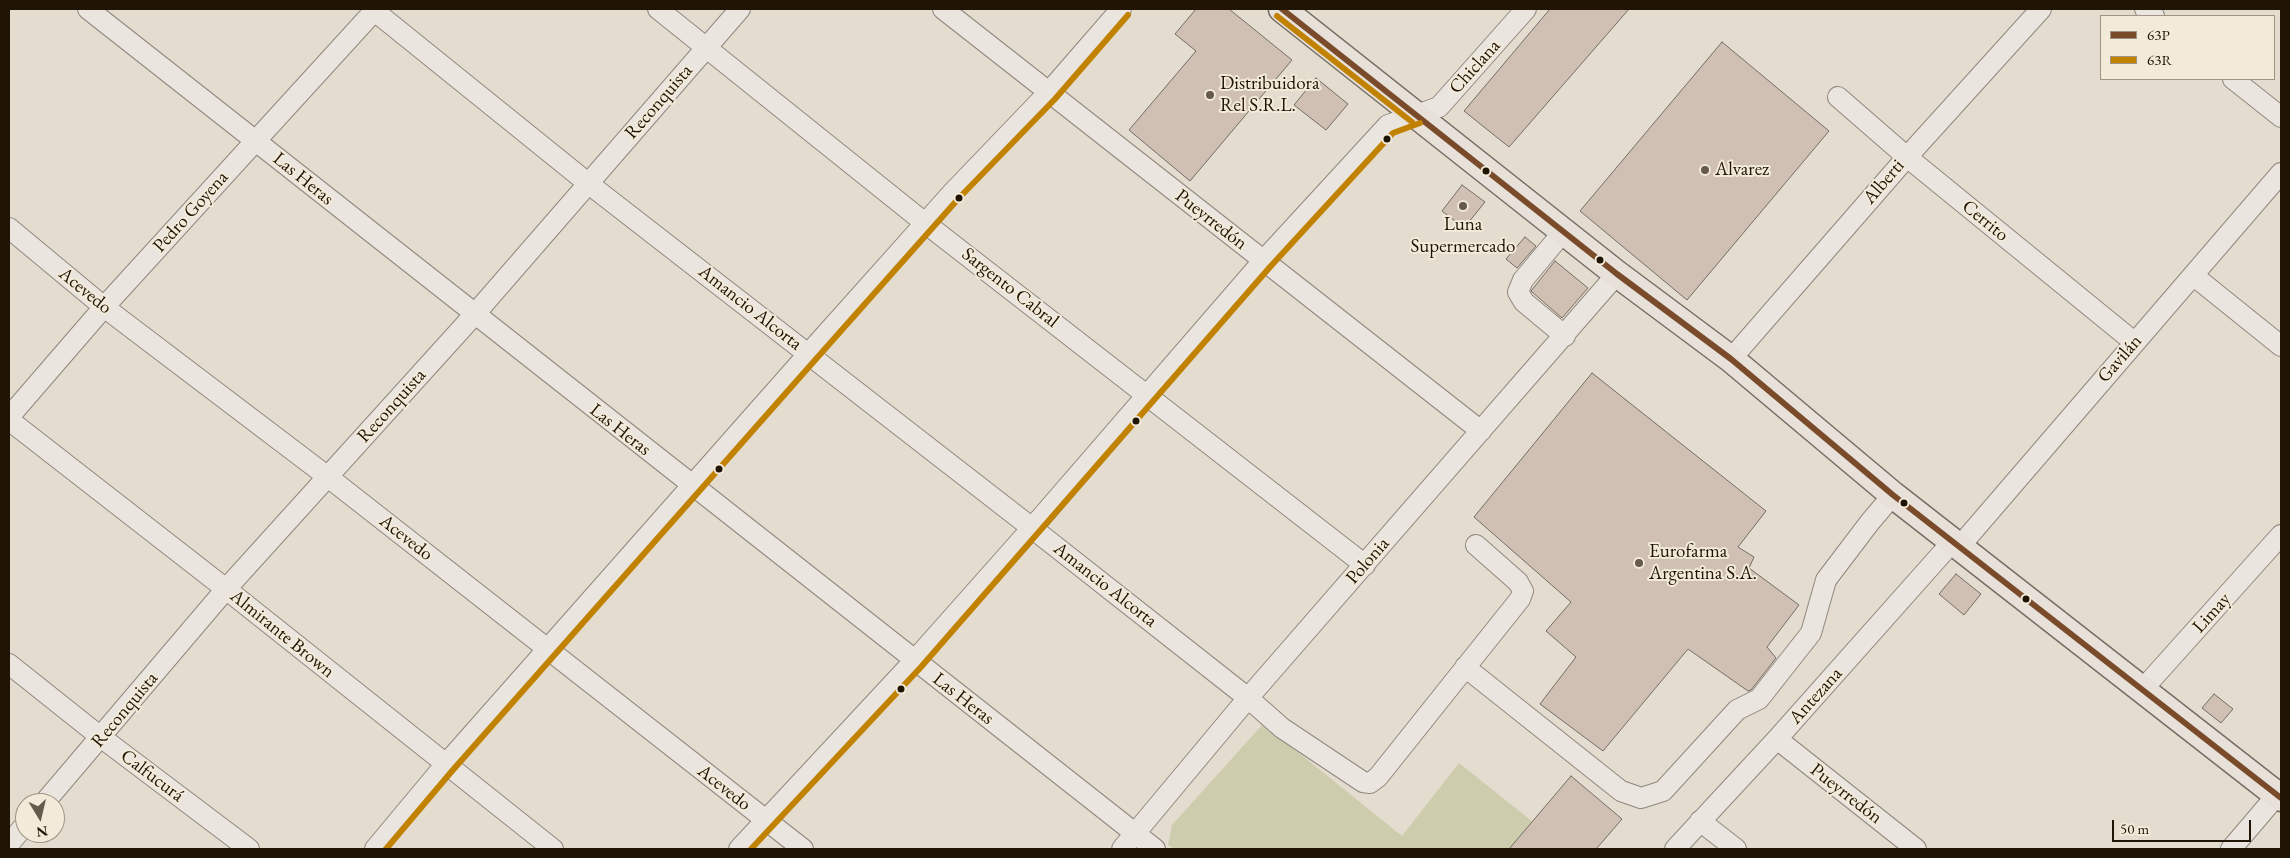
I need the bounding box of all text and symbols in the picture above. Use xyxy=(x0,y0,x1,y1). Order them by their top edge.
legend xyxy=(2100,15,2275,80)
text: 63P xyxy=(2147,25,2170,44)
street label: Chiclana xyxy=(1445,35,1505,99)
text: 63R xyxy=(2147,50,2172,69)
street label: Reconquista xyxy=(620,60,698,144)
place label: Distribuidora Rel S.R.L. xyxy=(1220,73,1319,117)
marker: Distribuidora Rel S.R.L. xyxy=(1204,89,1216,101)
unlabelled marker xyxy=(1382,134,1392,144)
street label: Las Heras xyxy=(268,148,338,210)
street label: Alberti xyxy=(1858,155,1910,209)
place label: Alvarez xyxy=(1715,159,1769,181)
marker: Alvarez xyxy=(1699,164,1711,176)
unlabelled marker xyxy=(1481,166,1491,176)
street label: Pedro Goyena xyxy=(149,167,233,257)
street label: Pueyrredón xyxy=(1170,185,1252,255)
unlabelled marker xyxy=(954,193,964,203)
street label: Cerrito xyxy=(1957,195,2013,247)
marker: Luna Supermercado xyxy=(1457,200,1469,212)
place label: Luna Supermercado xyxy=(1410,214,1516,258)
street label: Sargento Cabral xyxy=(957,243,1063,333)
unlabelled marker xyxy=(1595,255,1605,265)
street label: Amancio Alcorta xyxy=(694,260,806,356)
street label: Acevedo xyxy=(54,263,116,319)
street label: Gavilán xyxy=(2093,330,2147,388)
street label: Reconquista xyxy=(353,364,431,448)
street label: Las Heras xyxy=(585,399,655,461)
unlabelled marker xyxy=(1131,416,1141,426)
unlabelled marker xyxy=(714,464,724,474)
unlabelled marker xyxy=(1899,498,1909,508)
street label: Acevedo xyxy=(375,510,437,566)
street label: Polonia xyxy=(1341,533,1395,589)
street label: Amancio Alcorta xyxy=(1049,537,1161,633)
place label: Eurofarma Argentina S.A. xyxy=(1649,541,1757,585)
marker: Eurofarma Argentina S.A. xyxy=(1633,557,1645,569)
street label: Almirante Brown xyxy=(225,585,339,683)
street label: Limay xyxy=(2188,588,2236,638)
unlabelled marker xyxy=(2021,594,2031,604)
street label: Antezana xyxy=(1784,663,1848,729)
street label: Reconquista xyxy=(87,668,163,752)
street label: Las Heras xyxy=(928,668,998,730)
unlabelled marker xyxy=(896,684,906,694)
street label: Calfucurá xyxy=(116,745,188,807)
street label: Pueyrredón xyxy=(1805,759,1887,829)
street label: Acevedo xyxy=(693,760,755,816)
north arrow xyxy=(15,793,65,843)
scale bar xyxy=(2115,810,2254,842)
text: 50 m xyxy=(2120,819,2149,838)
text: N xyxy=(35,822,49,842)

